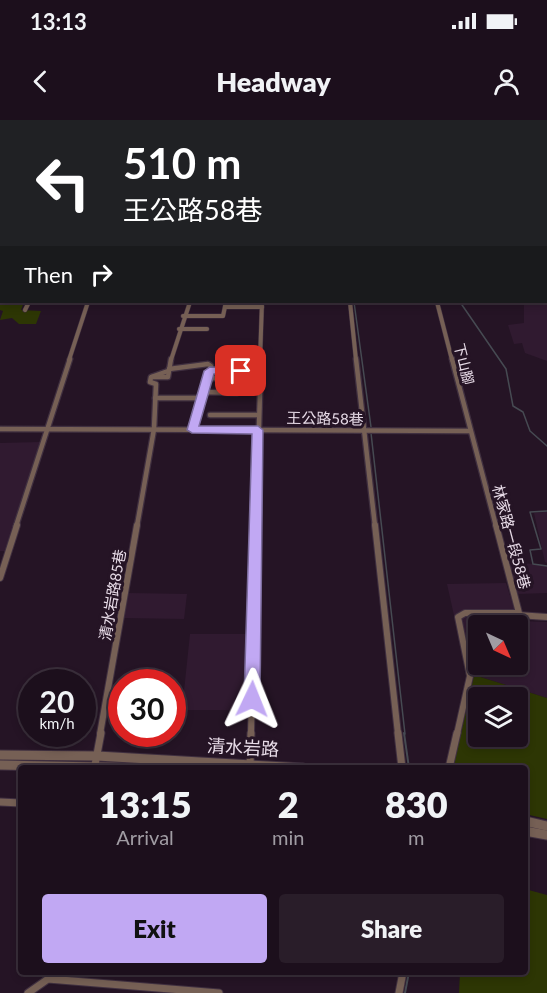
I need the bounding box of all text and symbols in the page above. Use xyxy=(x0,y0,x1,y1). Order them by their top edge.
text: 13:13 xyxy=(30,8,87,35)
icon: back xyxy=(24,65,57,98)
text: Headway xyxy=(216,65,331,98)
icon: person xyxy=(490,65,523,98)
text: 510 m xyxy=(123,138,241,188)
icon: left xyxy=(24,144,102,222)
text: 王公路58巷 xyxy=(123,193,262,226)
icon: right xyxy=(85,258,118,291)
text: Then xyxy=(24,261,73,288)
street label: 下山腳 xyxy=(451,341,478,386)
pin xyxy=(215,345,266,396)
icon: arrive xyxy=(224,354,257,387)
street label: 王公路58巷 xyxy=(286,408,364,428)
street label: 林家路一段58巷 xyxy=(489,483,535,591)
street label: 清水岩路85巷 xyxy=(95,548,129,642)
north arrow xyxy=(468,615,528,675)
map controls xyxy=(468,615,528,747)
position arrow xyxy=(220,667,284,731)
speed limit sign: 30 xyxy=(108,669,186,747)
text: 20 xyxy=(40,683,74,719)
button: layers xyxy=(468,687,528,747)
text: km/h xyxy=(39,714,75,732)
street label: 清水岩路 xyxy=(207,734,280,760)
text: 13:15 xyxy=(98,782,192,826)
text: 2 xyxy=(278,782,299,826)
text: 830 xyxy=(385,782,448,826)
text: Arrival xyxy=(116,825,174,849)
text: min xyxy=(272,825,304,849)
text: m xyxy=(408,825,424,849)
button: Exit xyxy=(42,894,267,963)
button: Share xyxy=(279,894,504,963)

